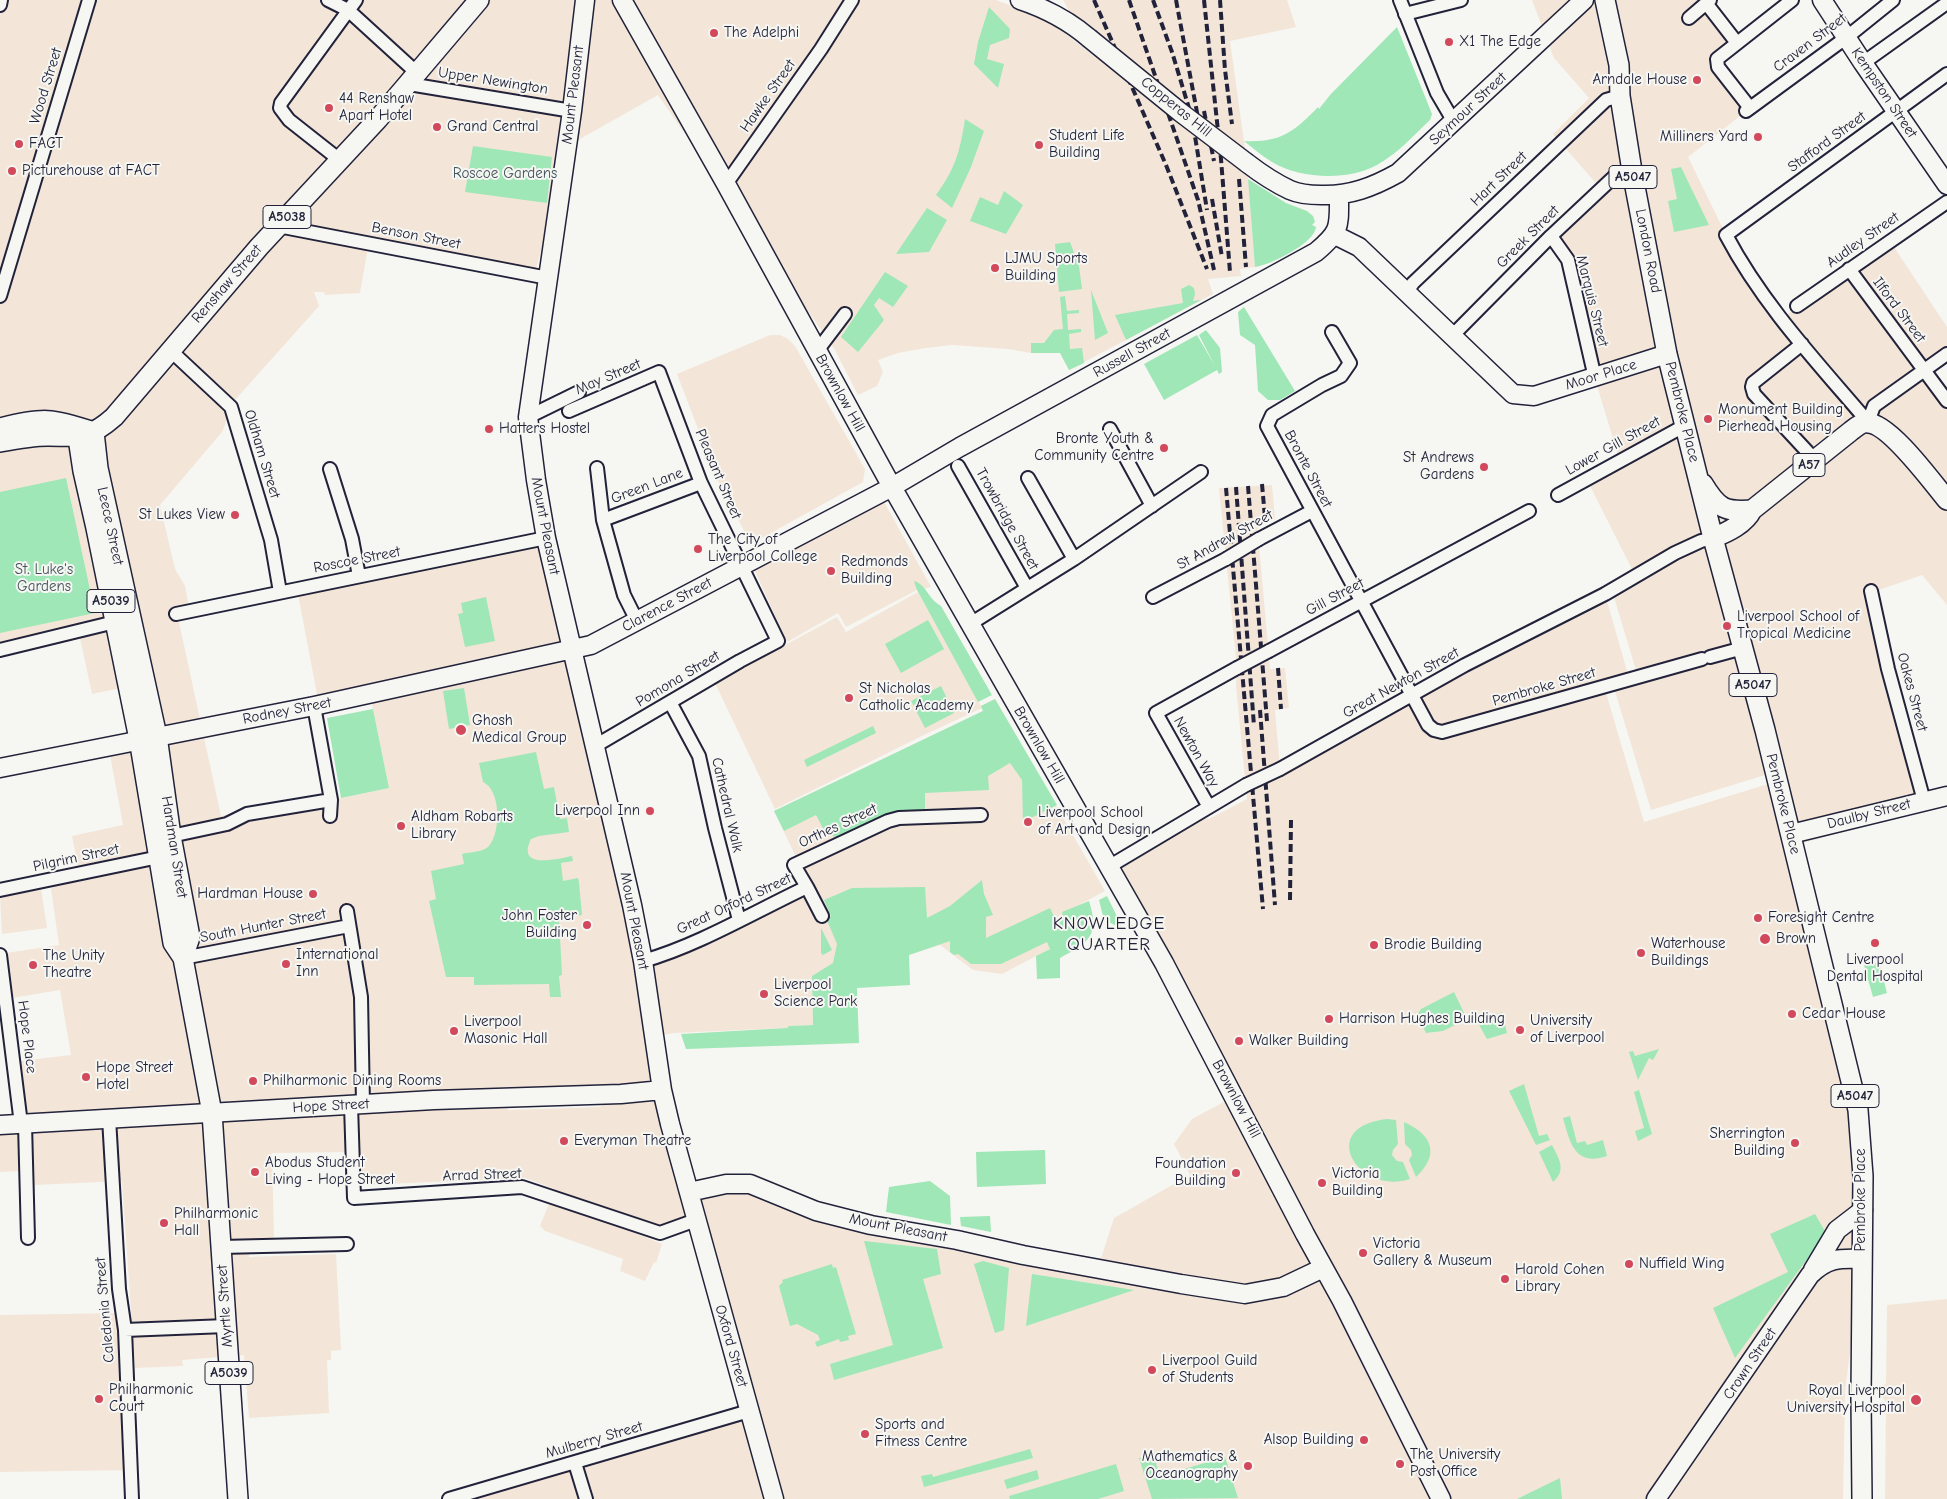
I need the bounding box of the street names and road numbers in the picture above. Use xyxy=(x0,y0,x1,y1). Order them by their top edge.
street label: Craven Street xyxy=(1770,10,1850,76)
street label: Kempston Street xyxy=(1847,44,1921,142)
street label: Mount Pleasant xyxy=(558,45,588,145)
street label: Wood Street xyxy=(26,46,66,126)
street label: Hawke Street xyxy=(736,56,800,136)
street label: Upper Newington xyxy=(437,63,549,99)
street label: Seymour Street xyxy=(1426,69,1510,149)
street label: Copperas Hill xyxy=(1137,73,1215,141)
street label: Stafford Street xyxy=(1785,108,1869,176)
street label: Hart Street xyxy=(1467,148,1531,210)
road number: A5047 xyxy=(1609,166,1657,188)
street label: Greek Street xyxy=(1493,202,1563,272)
road number: A5038 xyxy=(263,206,311,228)
street label: London Road xyxy=(1631,208,1665,294)
street label: Audley Street xyxy=(1823,208,1903,272)
street label: Benson Street xyxy=(370,219,462,253)
street label: Renshaw Street xyxy=(188,241,266,327)
street label: Marquis Street xyxy=(1572,253,1612,349)
street label: Ilford Street xyxy=(1869,274,1929,346)
street label: Russell Street xyxy=(1090,324,1174,382)
street label: Brownlow Hill xyxy=(811,351,869,435)
street label: May Street xyxy=(572,355,644,399)
street label: Moor Place xyxy=(1563,356,1639,394)
street label: Pembroke Place xyxy=(1661,360,1703,464)
street label: Oldham Street xyxy=(240,408,284,500)
street label: Lower Gill Street xyxy=(1562,413,1664,479)
street label: Pleasant Street xyxy=(691,426,745,522)
street label: Bronte Street xyxy=(1280,427,1336,511)
road number: A57 xyxy=(1793,454,1825,476)
street label: Green Lane xyxy=(609,464,685,508)
street label: Trowbridge Street xyxy=(972,465,1042,573)
street label: Mount Pleasant xyxy=(527,476,563,576)
street label: Leece Street xyxy=(93,485,127,567)
street label: St Andrew Street xyxy=(1174,506,1276,574)
street label: Roscoe Street xyxy=(312,543,402,577)
street label: Clarence Street xyxy=(619,574,715,636)
street label: Gill Street xyxy=(1303,574,1367,620)
road number: A5039 xyxy=(87,590,135,612)
street label: Great Newton Street xyxy=(1340,644,1462,722)
street label: Pomona Street xyxy=(633,647,723,711)
street label: Oakes Street xyxy=(1893,651,1931,733)
street label: Pembroke Street xyxy=(1490,664,1598,710)
road number: A5047 xyxy=(1729,674,1777,696)
street label: Rodney Street xyxy=(241,694,333,728)
street label: Brownlow Hill xyxy=(1010,703,1068,787)
street label: Newton Way xyxy=(1169,714,1223,790)
street label: Pembroke Place xyxy=(1762,752,1804,856)
street label: Cathedral Walk xyxy=(707,756,747,854)
street label: Hardman Street xyxy=(157,795,191,899)
street label: Daulby Street xyxy=(1825,795,1913,833)
street label: Orthes Street xyxy=(796,800,880,852)
street label: Pilgrim Street xyxy=(31,840,121,876)
street label: Great Orford Street xyxy=(674,870,794,938)
street label: Mount Pleasant xyxy=(616,871,652,971)
street label: South Hunter Street xyxy=(198,905,328,947)
street label: Hope Place xyxy=(14,999,40,1075)
street label: Brownlow Hill xyxy=(1208,1057,1264,1141)
road number: A5047 xyxy=(1831,1084,1879,1108)
street label: Hope Street xyxy=(292,1095,370,1117)
street label: Pembroke Place xyxy=(1852,1149,1870,1251)
street label: Arrad Street xyxy=(442,1165,522,1185)
street label: Mount Pleasant xyxy=(848,1210,948,1246)
street label: Caledonia Street xyxy=(91,1257,119,1363)
street label: Myrtle Street xyxy=(213,1264,237,1348)
street label: Oxford Street xyxy=(711,1303,751,1389)
street label: Crown Street xyxy=(1719,1325,1781,1403)
road number: A5039 xyxy=(205,1362,253,1385)
street label: Mulberry Street xyxy=(543,1418,645,1462)

